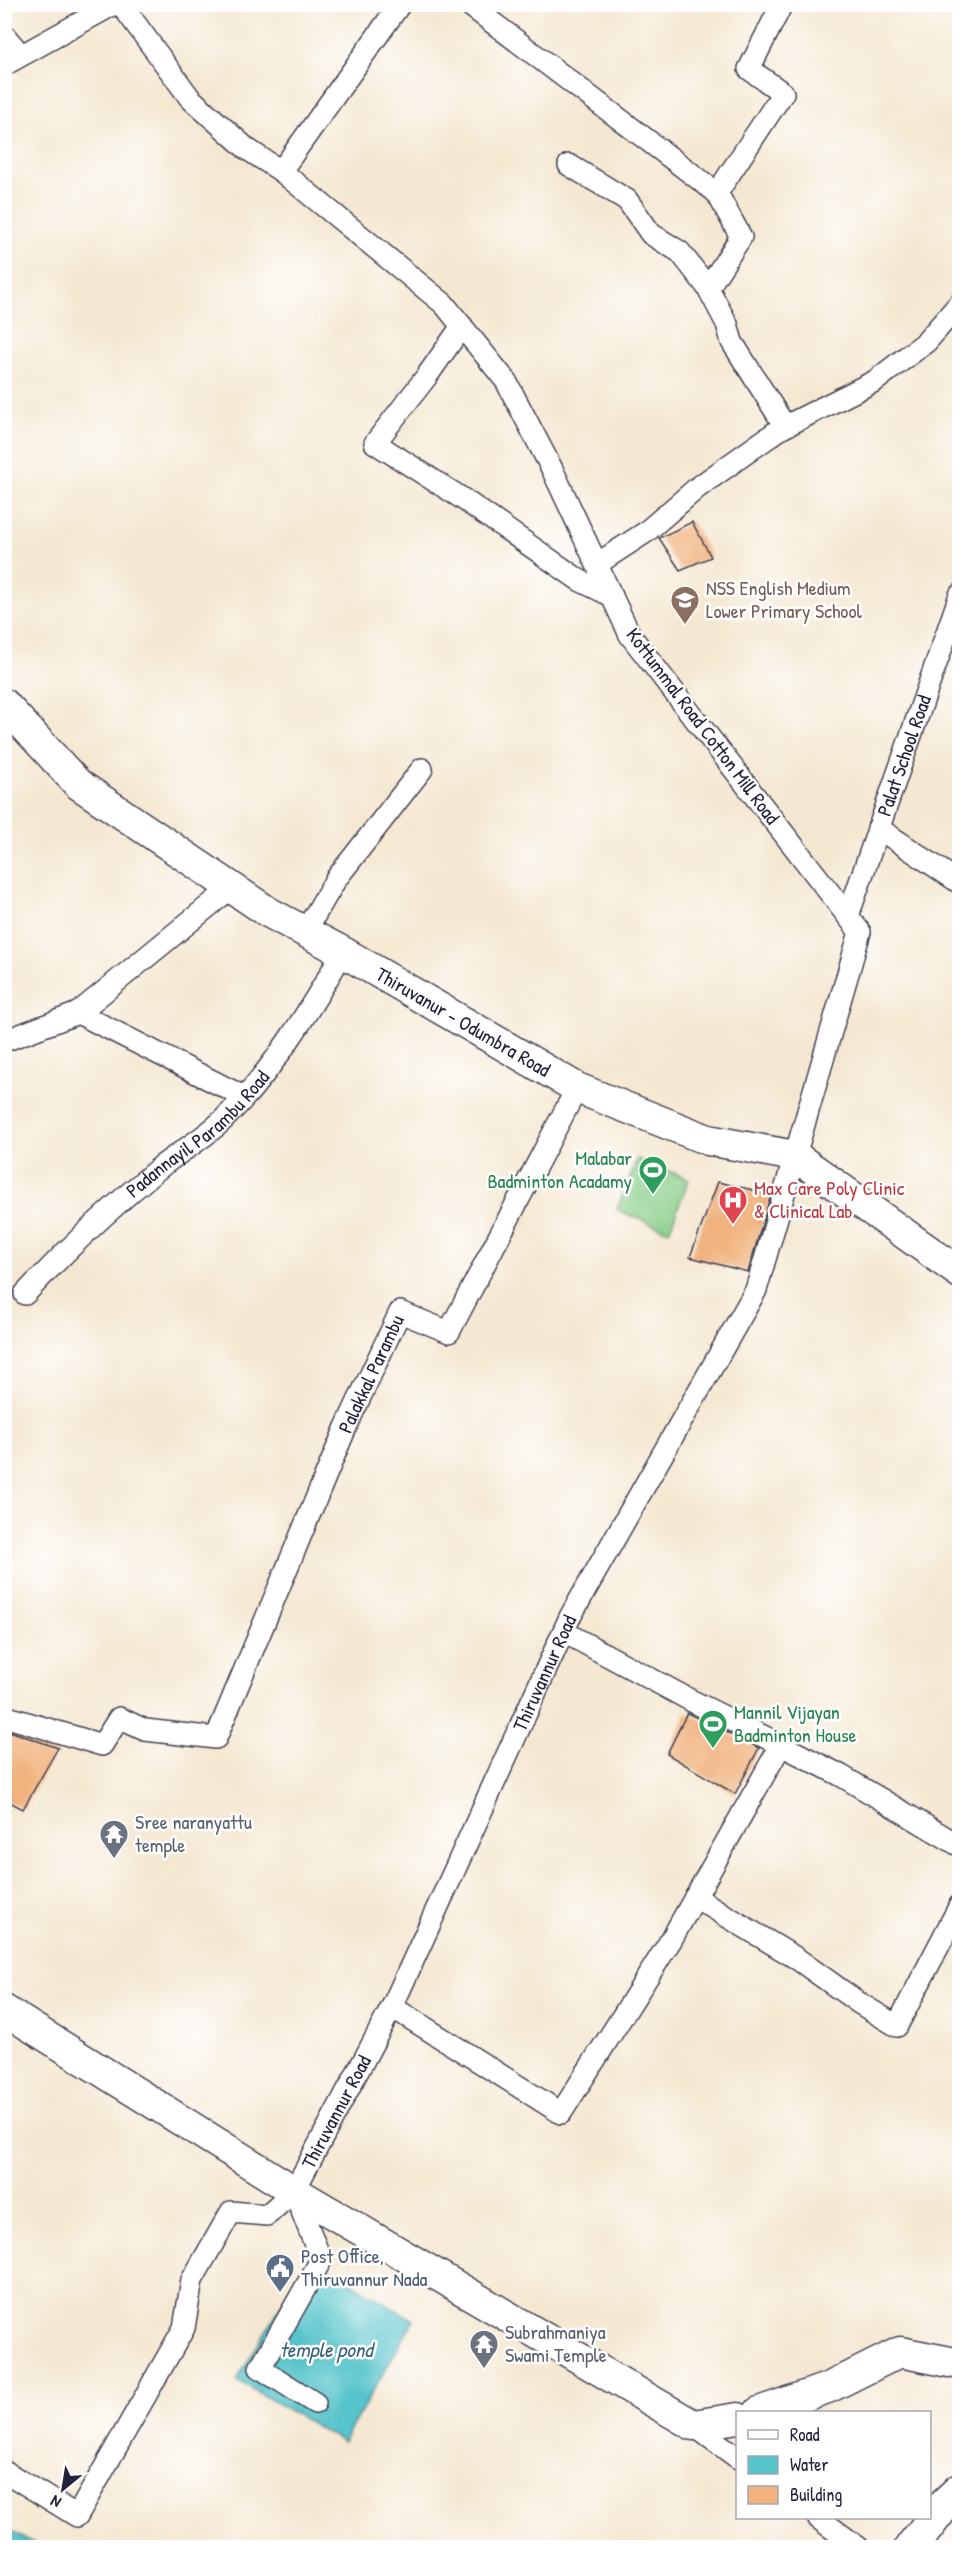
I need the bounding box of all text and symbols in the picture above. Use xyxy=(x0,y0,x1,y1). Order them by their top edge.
place label: NSS English Medium Lower Primary School xyxy=(706,574,862,624)
school or university icon: NSS English Medium Lower Primary School xyxy=(669,584,701,626)
street label: Kottummal Road Cotton Mill Road xyxy=(621,622,786,830)
street label: Palat School Road xyxy=(870,691,937,819)
street label: Thiruvanur - Odumbra Road xyxy=(371,960,556,1083)
street label: Padannayil Parambu Road xyxy=(120,1064,275,1203)
place label: Malabar Badminton Acadamy xyxy=(487,1144,632,1194)
sports icon: Malabar Badminton Acadamy xyxy=(637,1154,669,1196)
place label: Max Care Poly Clinic & Clinical Lab xyxy=(754,1174,905,1224)
hospital icon: Max Care Poly Clinic & Clinical Lab xyxy=(717,1184,749,1226)
street label: Palakkal Parambu xyxy=(331,1310,410,1437)
street label: Thiruvannur Road xyxy=(506,1610,582,1735)
place label: Mannil Vijayan Badminton House xyxy=(734,1698,857,1748)
sports icon: Mannil Vijayan Badminton House xyxy=(697,1708,729,1750)
place label: Sree naranyattu temple xyxy=(135,1808,252,1858)
temple icon: Sree naranyattu temple xyxy=(98,1818,130,1860)
street label: Thiruvannur Road xyxy=(294,2050,377,2173)
place label: Post Office, Thiruvannur Nada xyxy=(301,2242,427,2292)
public building icon: Post Office, Thiruvannur Nada xyxy=(264,2252,296,2294)
place label: Subrahmaniya Swami Temple xyxy=(505,2318,607,2368)
temple icon: Subrahmaniya Swami Temple xyxy=(468,2328,500,2370)
water label: temple pond xyxy=(280,2335,376,2364)
legend xyxy=(736,2411,931,2519)
text: Road xyxy=(790,2422,820,2447)
text: Water xyxy=(790,2452,828,2477)
north arrow xyxy=(33,2459,93,2519)
text: Building xyxy=(790,2482,842,2507)
text: N xyxy=(46,2490,65,2514)

